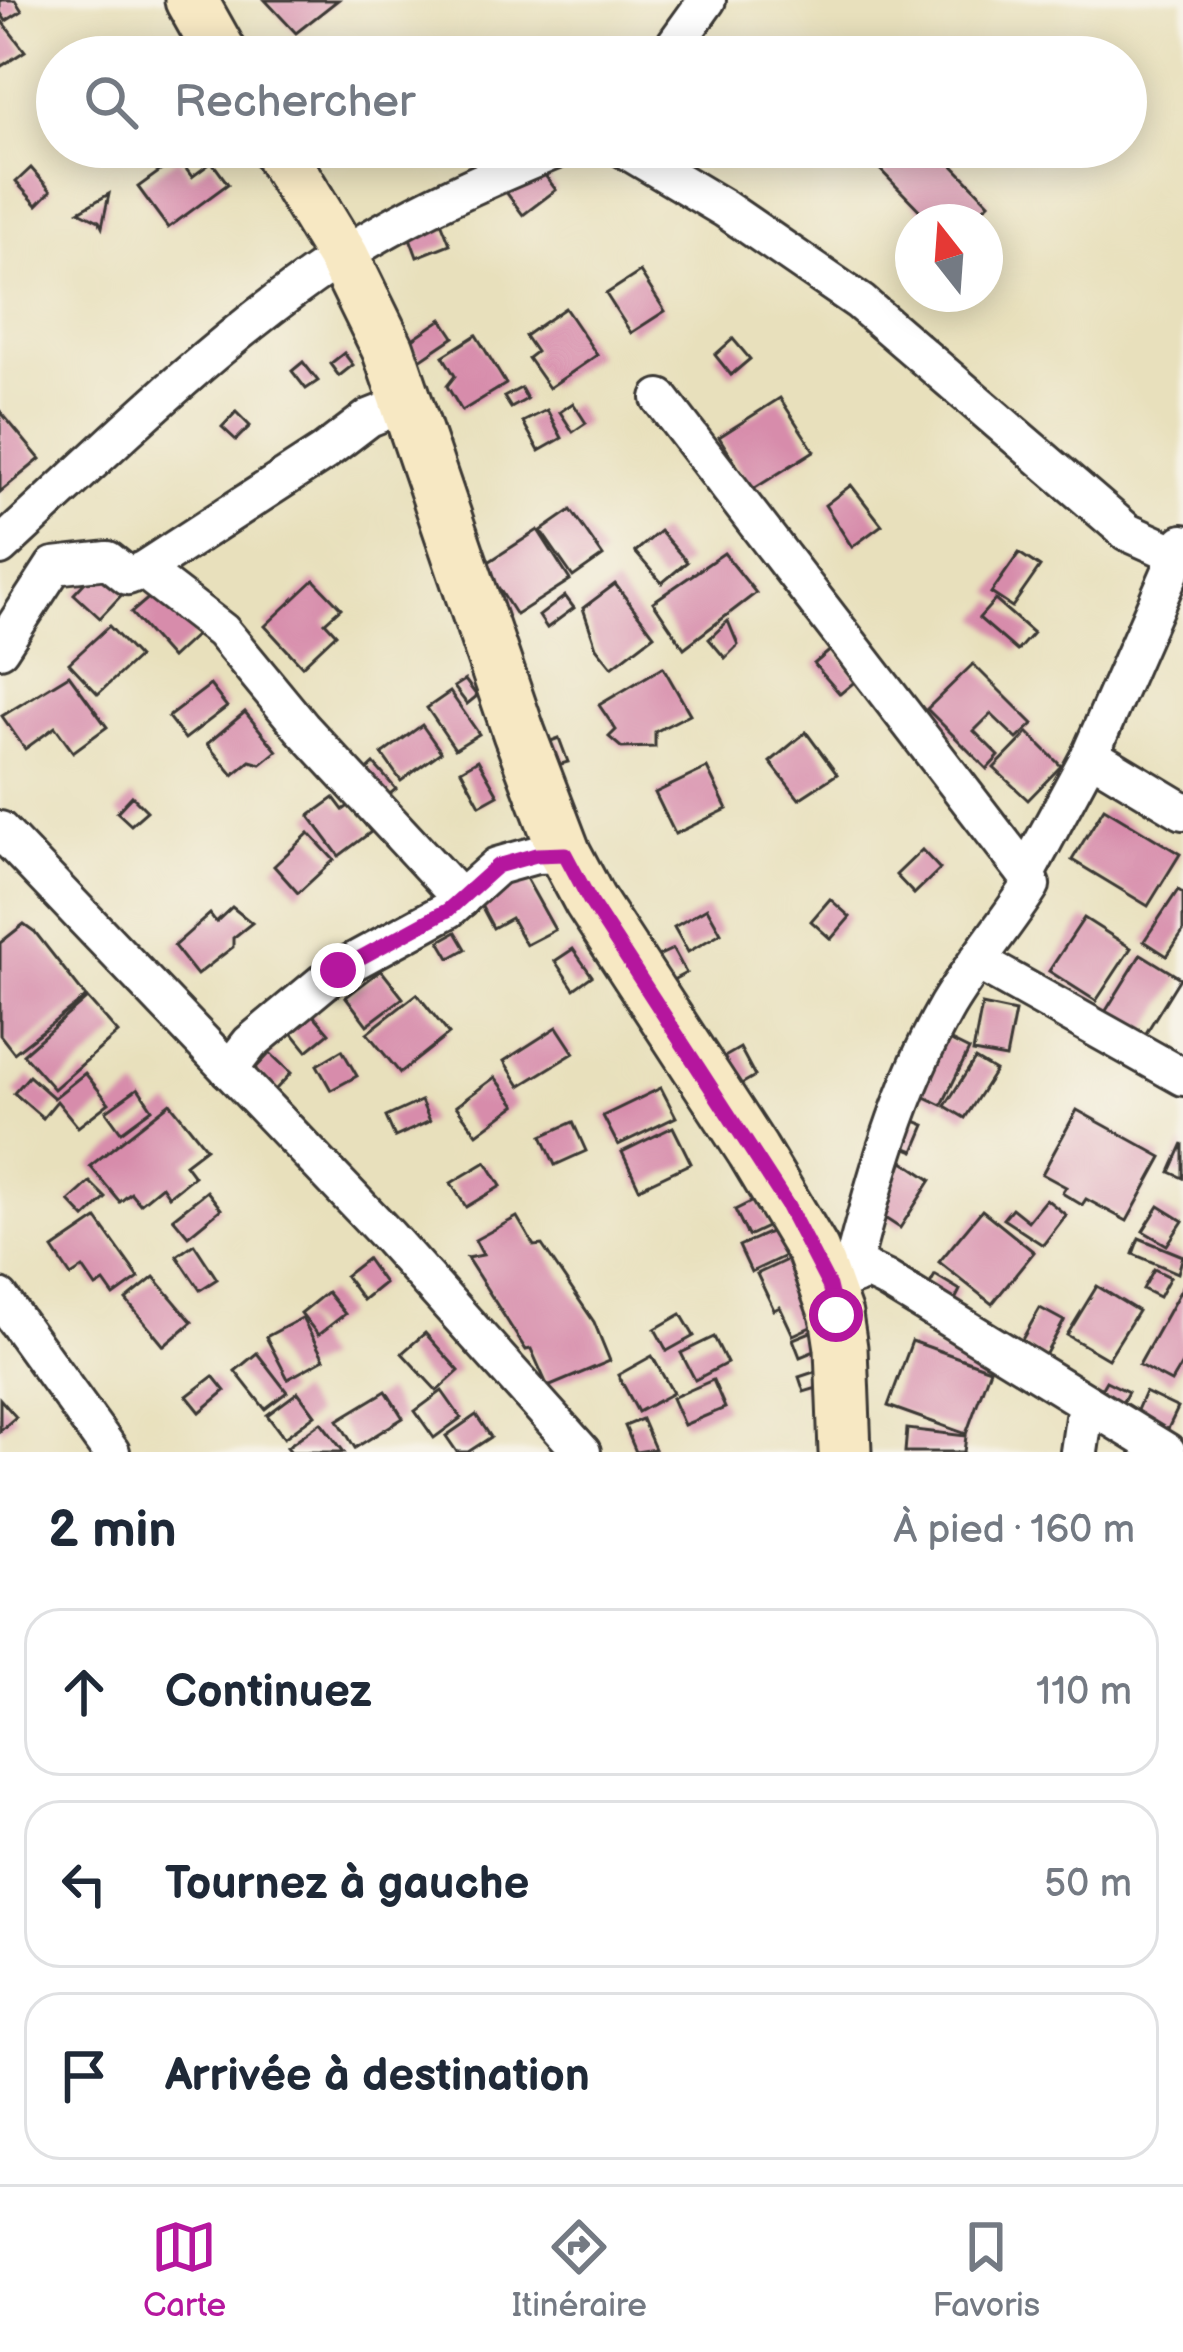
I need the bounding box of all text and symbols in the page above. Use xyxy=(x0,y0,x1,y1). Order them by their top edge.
search box xyxy=(36,36,1147,168)
icon: search xyxy=(78,69,144,135)
text: Rechercher xyxy=(174,75,415,130)
north arrow xyxy=(895,204,1003,312)
route end xyxy=(311,943,365,997)
route start xyxy=(809,1288,863,1342)
text: 2 min xyxy=(48,1500,177,1561)
text: À pied · 160 m xyxy=(893,1507,1135,1554)
icon: ahead xyxy=(51,1659,117,1725)
text: Continuez xyxy=(165,1665,372,1720)
text: 110 m xyxy=(1036,1669,1132,1716)
icon: left xyxy=(51,1851,117,1917)
text: Tournez à gauche xyxy=(165,1857,529,1912)
text: 50 m xyxy=(1044,1861,1132,1908)
icon: arrive xyxy=(51,2043,117,2109)
text: Arrivée à destination xyxy=(165,2049,590,2104)
tab: Carte xyxy=(143,2214,226,2326)
tab: Itinéraire xyxy=(512,2214,647,2326)
tab: Favoris xyxy=(933,2214,1040,2326)

